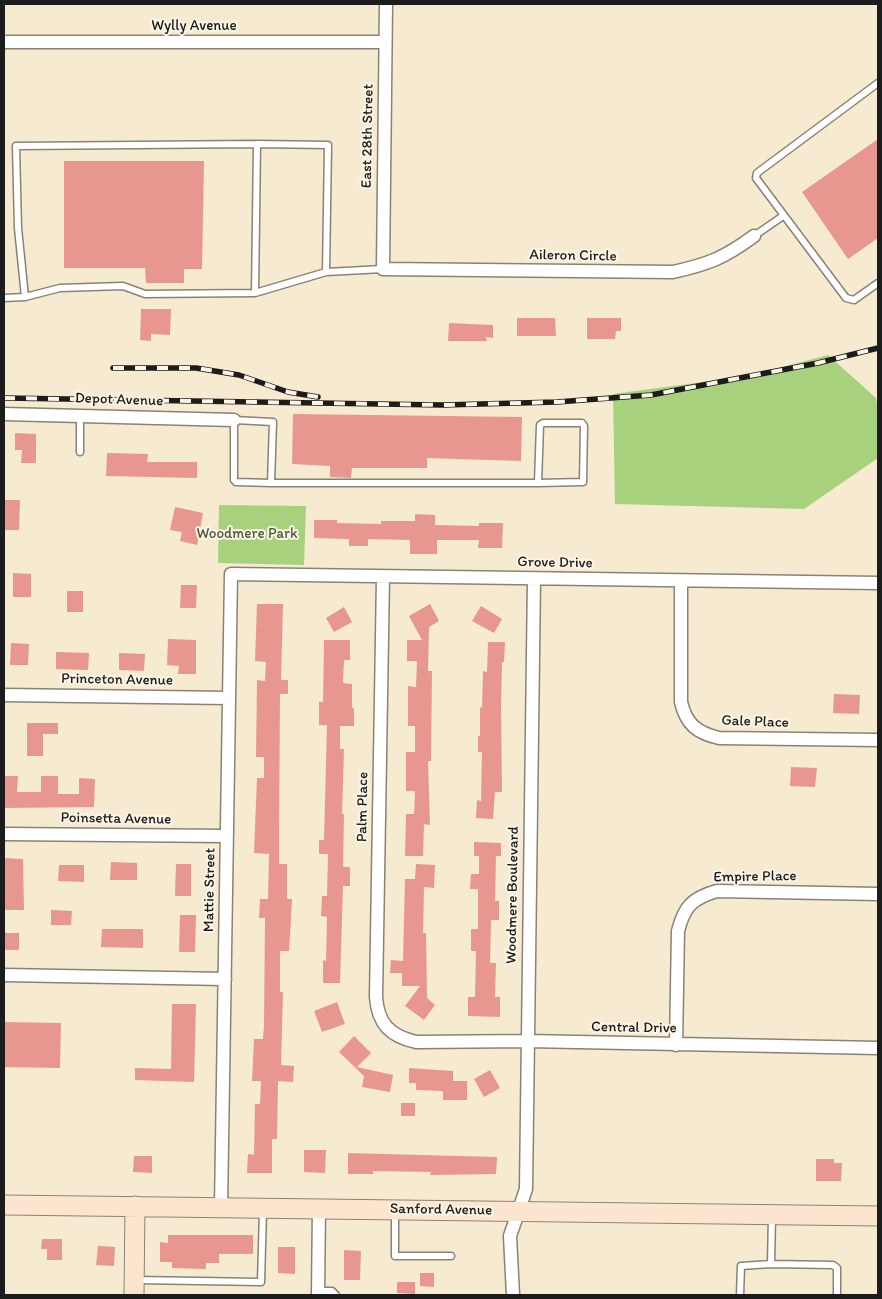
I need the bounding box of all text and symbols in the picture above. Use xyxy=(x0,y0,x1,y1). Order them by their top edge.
street label: Wylly Avenue xyxy=(151,17,237,35)
street label: East 28th Street xyxy=(358,84,378,188)
street label: Aileron Circle xyxy=(529,246,617,266)
street label: Depot Avenue xyxy=(74,389,164,411)
park label: Woodmere Park xyxy=(196,525,298,543)
street label: Grove Drive xyxy=(517,553,593,573)
street label: Princeton Avenue xyxy=(61,670,173,690)
street label: Gale Place xyxy=(721,712,789,732)
street label: Palm Place xyxy=(353,772,373,842)
street label: Poinsetta Avenue xyxy=(60,809,172,829)
street label: Woodmere Boulevard xyxy=(503,826,523,964)
street label: Mattie Street xyxy=(200,848,220,932)
street label: Empire Place xyxy=(713,867,797,887)
street label: Central Drive xyxy=(591,1018,677,1038)
street label: Sanford Avenue xyxy=(390,1200,492,1220)

